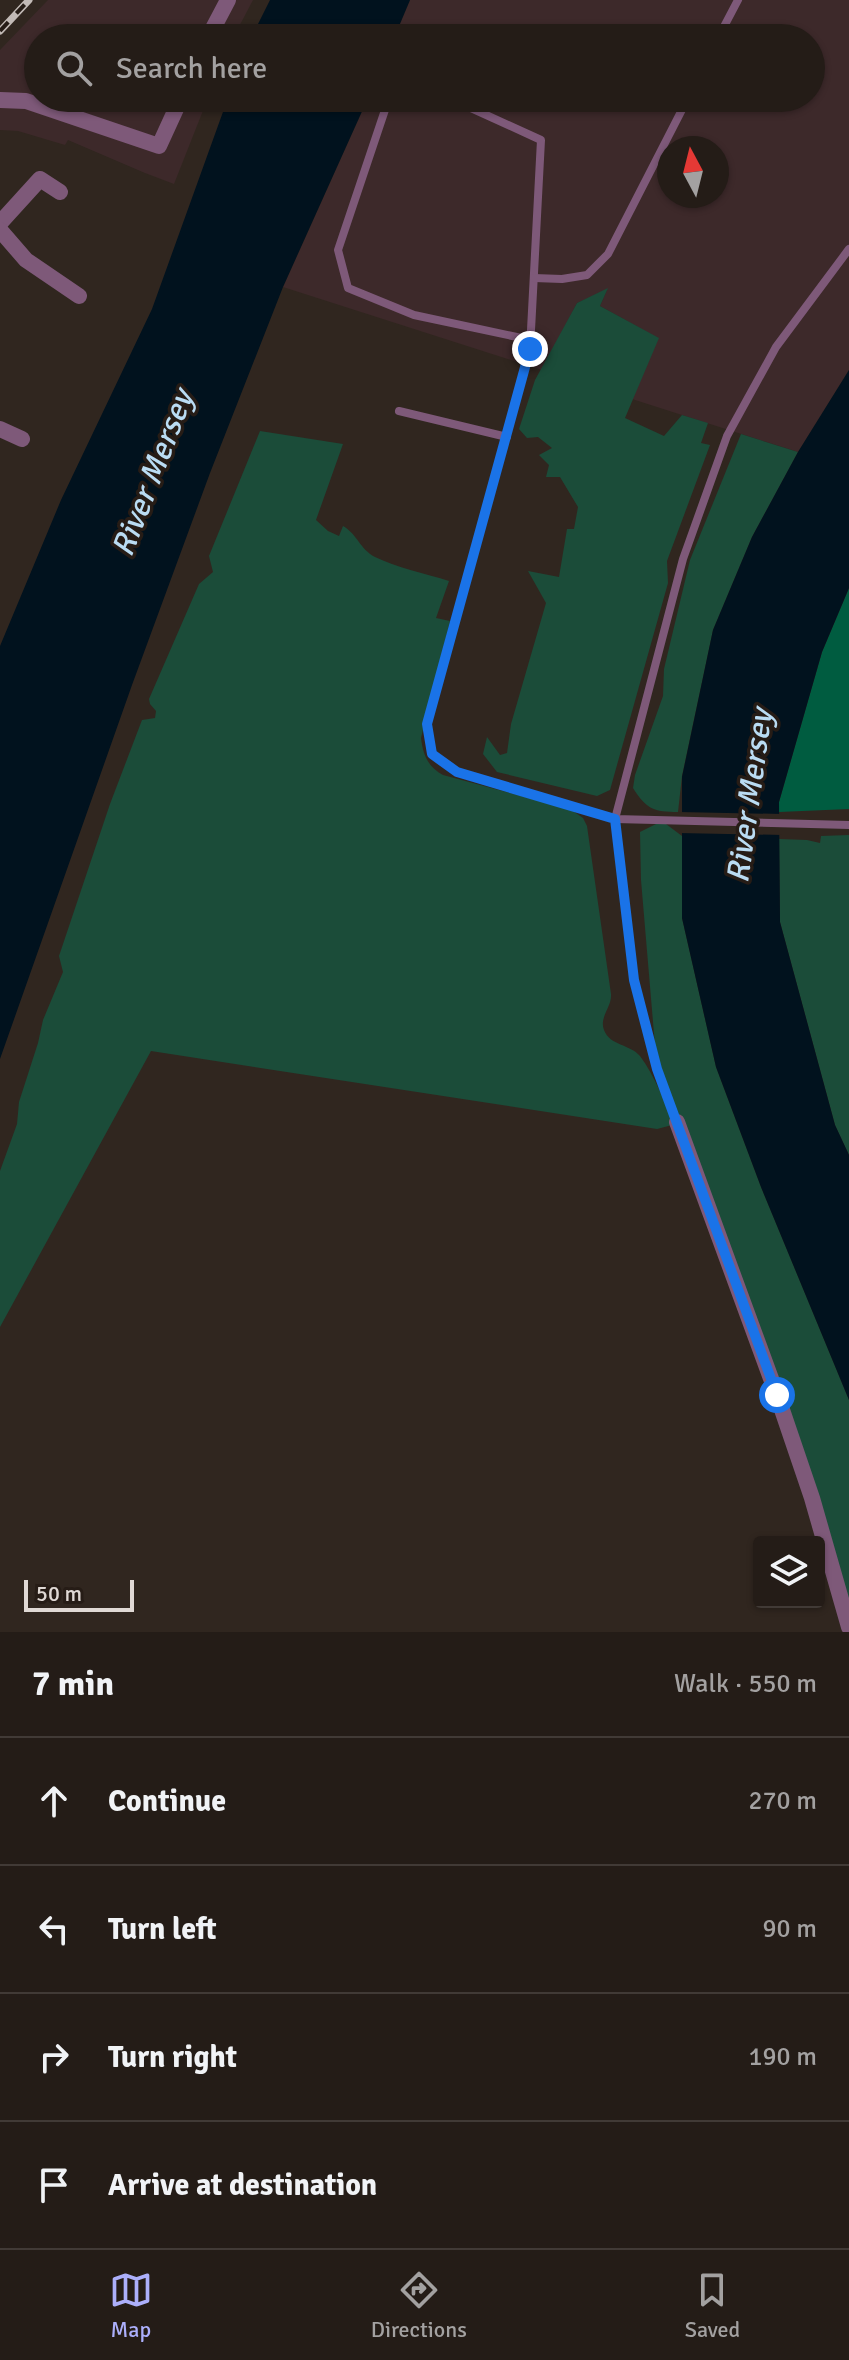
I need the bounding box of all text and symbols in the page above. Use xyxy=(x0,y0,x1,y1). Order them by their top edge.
search box xyxy=(24,24,825,112)
icon: search xyxy=(52,46,96,90)
text: Search here xyxy=(116,50,267,87)
north arrow xyxy=(657,136,729,208)
route end xyxy=(512,331,548,367)
water label: River Mersey xyxy=(103,381,203,562)
water label: River Mersey xyxy=(718,703,782,885)
route start xyxy=(759,1377,795,1413)
map controls xyxy=(753,1536,825,1608)
button: layers xyxy=(753,1536,825,1608)
scale bar xyxy=(24,1576,134,1612)
text: 50 m xyxy=(36,1580,82,1607)
text: 7 min xyxy=(32,1663,114,1705)
text: Walk · 550 m xyxy=(674,1668,817,1700)
icon: ahead xyxy=(32,1779,76,1823)
text: Continue xyxy=(108,1783,226,1820)
text: 270 m xyxy=(748,1785,817,1817)
icon: left xyxy=(32,1907,76,1951)
text: Turn left xyxy=(108,1911,217,1948)
text: 90 m xyxy=(762,1913,817,1945)
icon: right xyxy=(32,2035,76,2079)
text: Turn right xyxy=(108,2039,237,2076)
text: 190 m xyxy=(748,2041,817,2073)
icon: arrive xyxy=(32,2163,76,2207)
text: Arrive at destination xyxy=(108,2167,377,2204)
tab: Map xyxy=(109,2268,153,2343)
tab: Directions xyxy=(371,2268,467,2343)
tab: Saved xyxy=(685,2268,740,2343)

